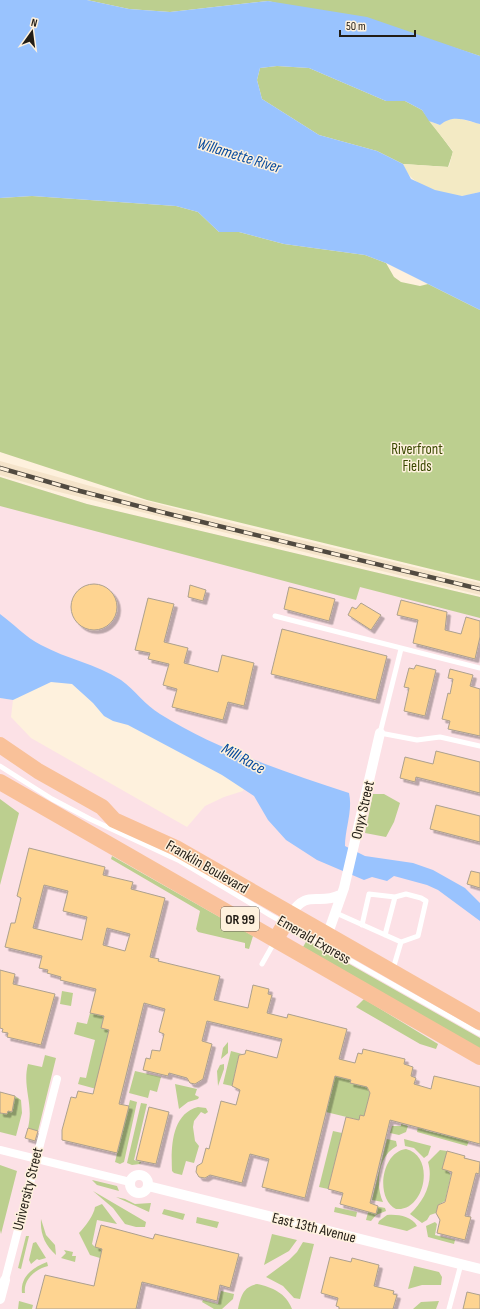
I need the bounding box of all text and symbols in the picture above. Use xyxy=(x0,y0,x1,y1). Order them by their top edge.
north arrow xyxy=(12,12,52,52)
scale bar xyxy=(340,12,415,38)
text: N xyxy=(30,16,39,30)
text: 50 m xyxy=(346,19,366,34)
water label: Willamette River xyxy=(195,134,284,178)
park label: Riverfront Fields xyxy=(391,440,443,476)
water label: Mill Race xyxy=(218,739,268,779)
street label: Onyx Street xyxy=(347,779,379,841)
street label: Franklin Boulevard xyxy=(162,836,252,898)
road number: OR 99 xyxy=(221,907,259,931)
street label: Emerald Express xyxy=(274,911,354,969)
street label: University Street xyxy=(8,1145,48,1233)
street label: East 13th Avenue xyxy=(270,1208,358,1248)

